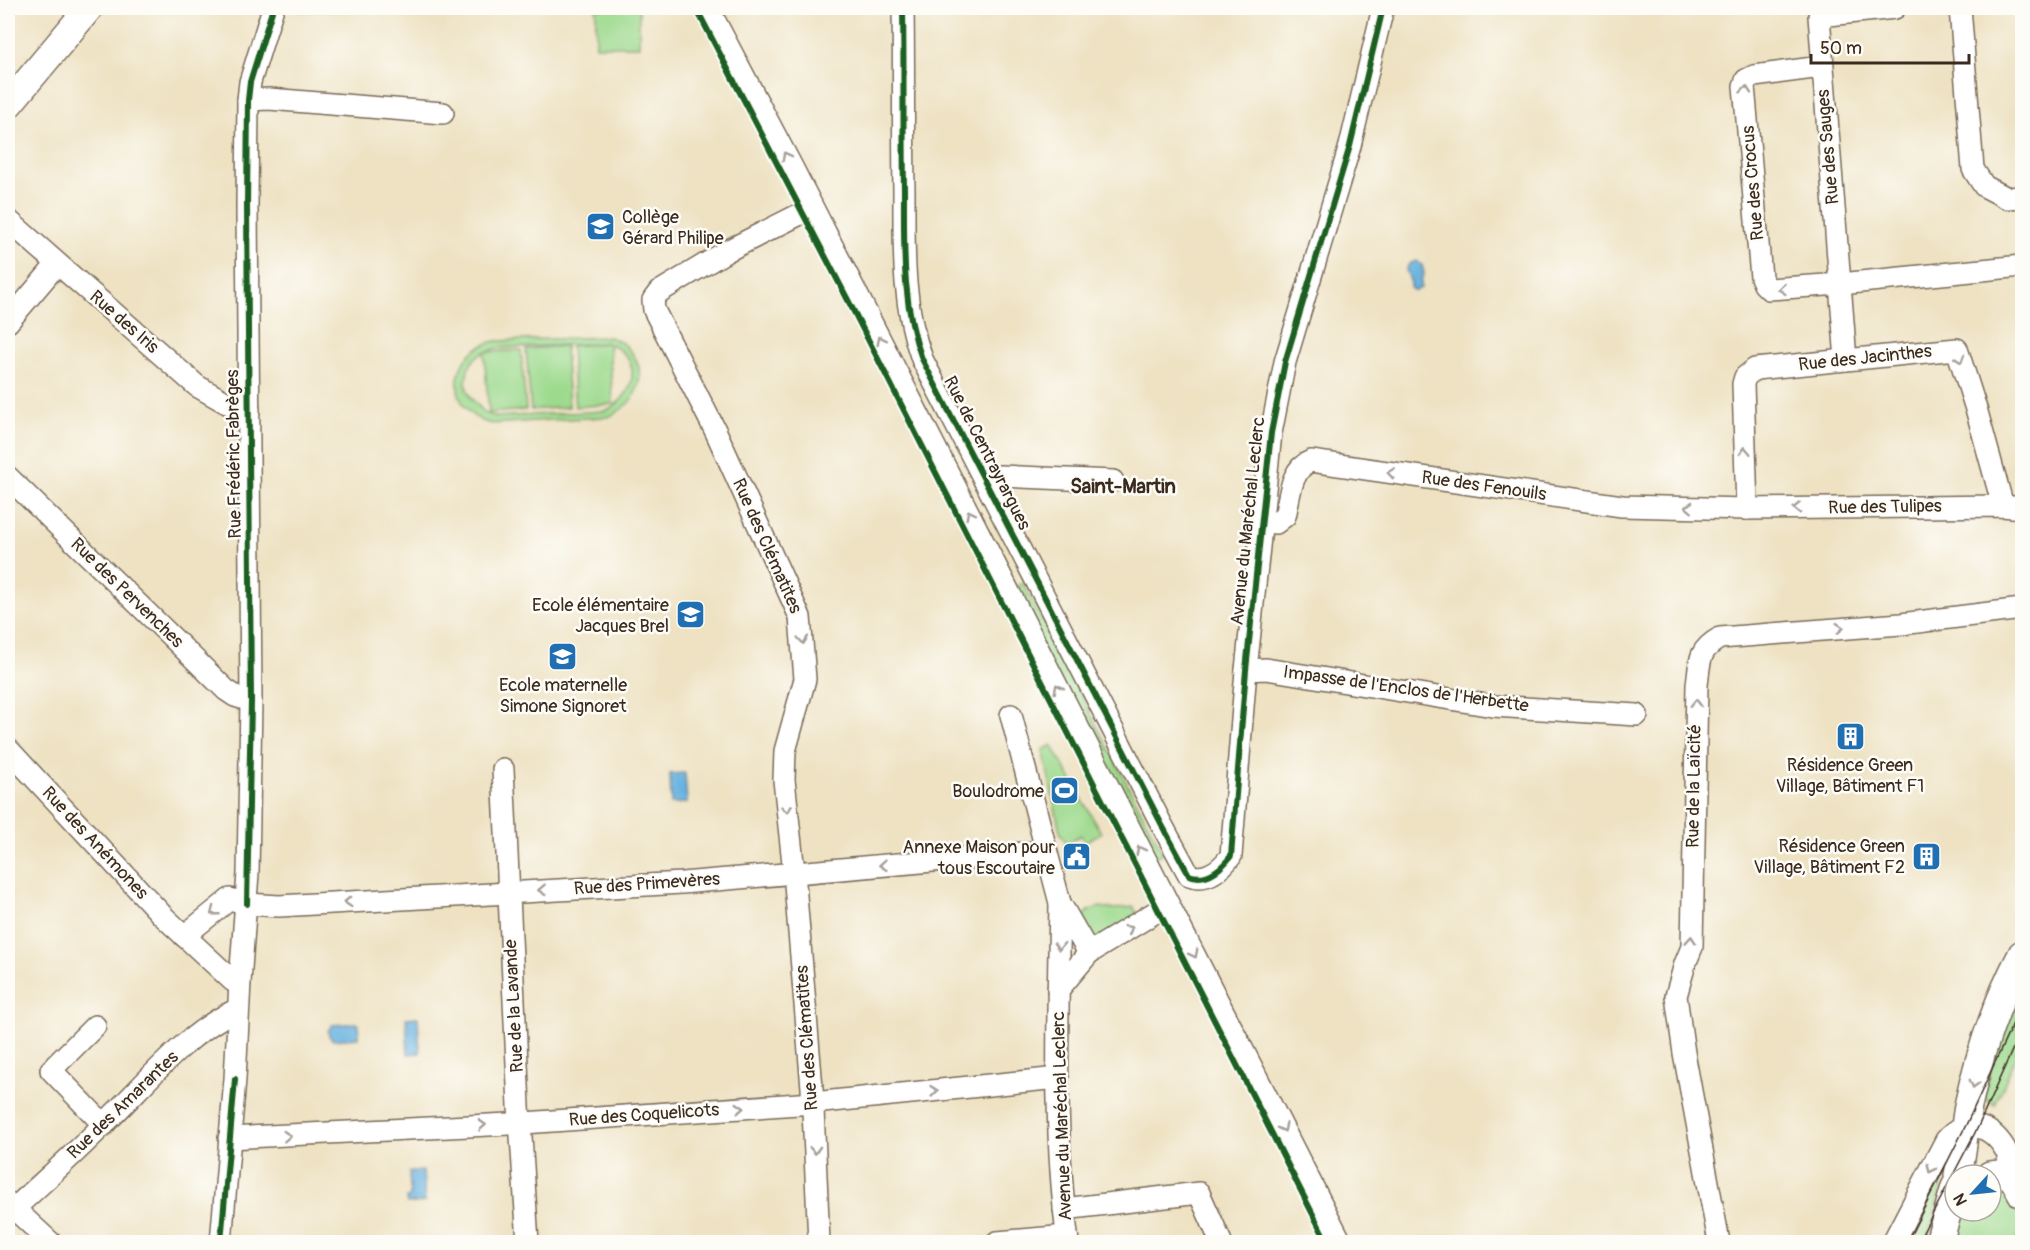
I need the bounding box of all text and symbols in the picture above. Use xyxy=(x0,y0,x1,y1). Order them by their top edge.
scale bar xyxy=(1811,27,1968,65)
text: 50 m xyxy=(1820,37,1862,60)
one-way arrow xyxy=(1739,85,1752,95)
street label: Rue des Sauges xyxy=(1812,88,1844,206)
street label: Rue des Crocus xyxy=(1737,125,1769,241)
one-way arrow xyxy=(782,152,793,162)
place label: Collège Gérard Philipe xyxy=(622,206,724,250)
school or university icon: Collège Gérard Philipe xyxy=(585,211,617,243)
one-way arrow xyxy=(1778,282,1787,295)
street label: Rue des Iris xyxy=(84,285,164,359)
one-way arrow xyxy=(877,336,888,347)
street label: Rue des Jacinthes xyxy=(1797,340,1933,376)
one-way arrow xyxy=(1953,353,1965,364)
street label: Rue Frédéric Fabrèges xyxy=(221,369,247,539)
street label: Rue de Centrayrargues xyxy=(938,372,1036,534)
street label: Avenue du Maréchal Leclerc xyxy=(1226,416,1270,626)
one-way arrow xyxy=(1739,446,1751,455)
street label: Rue des Fenouils xyxy=(1420,466,1548,506)
one-way arrow xyxy=(1386,467,1396,479)
district label: Saint-Martin xyxy=(1070,474,1176,499)
street label: Rue des Clématites xyxy=(727,475,807,617)
street label: Rue des Tulipes xyxy=(1828,495,1942,519)
one-way arrow xyxy=(1684,501,1693,514)
one-way arrow xyxy=(1793,502,1802,515)
one-way arrow xyxy=(965,509,977,520)
street label: Rue des Pervenches xyxy=(66,533,188,653)
place label: Ecole élémentaire Jacques Brel xyxy=(532,594,669,638)
school or university icon: Ecole élémentaire Jacques Brel xyxy=(674,599,706,631)
one-way arrow xyxy=(1835,622,1844,635)
one-way arrow xyxy=(796,636,809,645)
school or university icon: Ecole maternelle Simone Signoret xyxy=(547,640,579,672)
street label: Impasse de l'Enclos de l'Herbette xyxy=(1282,660,1530,718)
place label: Ecole maternelle Simone Signoret xyxy=(499,674,627,718)
one-way arrow xyxy=(1054,683,1065,694)
one-way arrow xyxy=(1690,699,1702,708)
building icon: Résidence Green Village, Bâtiment F1 xyxy=(1834,720,1866,752)
street label: Rue de la Laïcité xyxy=(1681,724,1707,848)
place label: Résidence Green Village, Bâtiment F1 xyxy=(1776,754,1924,798)
sports icon: Boulodrome xyxy=(1049,775,1081,807)
place label: Boulodrome xyxy=(952,780,1044,803)
street label: Rue des Anémones xyxy=(37,782,153,904)
one-way arrow xyxy=(780,805,793,814)
place label: Résidence Green Village, Bâtiment F2 xyxy=(1753,835,1905,879)
place label: Annexe Maison pour tous Escoutaire xyxy=(902,836,1056,880)
building icon: Résidence Green Village, Bâtiment F2 xyxy=(1910,840,1942,872)
public building icon: Annexe Maison pour tous Escoutaire xyxy=(1060,841,1092,873)
one-way arrow xyxy=(1136,846,1148,857)
one-way arrow xyxy=(879,858,888,871)
street label: Rue des Primevères xyxy=(573,867,721,901)
one-way arrow xyxy=(538,884,547,897)
one-way arrow xyxy=(343,895,352,908)
one-way arrow xyxy=(210,905,221,916)
one-way arrow xyxy=(1123,924,1133,936)
one-way arrow xyxy=(1684,935,1697,944)
street label: Rue de la Lavande xyxy=(499,939,529,1073)
one-way arrow xyxy=(1053,942,1065,951)
one-way arrow xyxy=(1187,948,1198,959)
street label: Rue des Clématites xyxy=(790,965,824,1111)
street label: Avenue du Maréchal Leclerc xyxy=(1047,1011,1077,1221)
street label: Rue des Amarantes xyxy=(62,1046,184,1164)
one-way arrow xyxy=(1969,1078,1982,1088)
one-way arrow xyxy=(929,1085,938,1098)
street label: Rue des Coquelicots xyxy=(568,1098,720,1132)
one-way arrow xyxy=(735,1102,744,1115)
one-way arrow xyxy=(478,1119,487,1132)
one-way arrow xyxy=(1276,1122,1287,1132)
one-way arrow xyxy=(283,1129,292,1142)
one-way arrow xyxy=(809,1146,822,1155)
one-way arrow xyxy=(1927,1163,1938,1173)
north arrow xyxy=(1943,1163,2003,1223)
text: N xyxy=(1949,1190,1972,1209)

